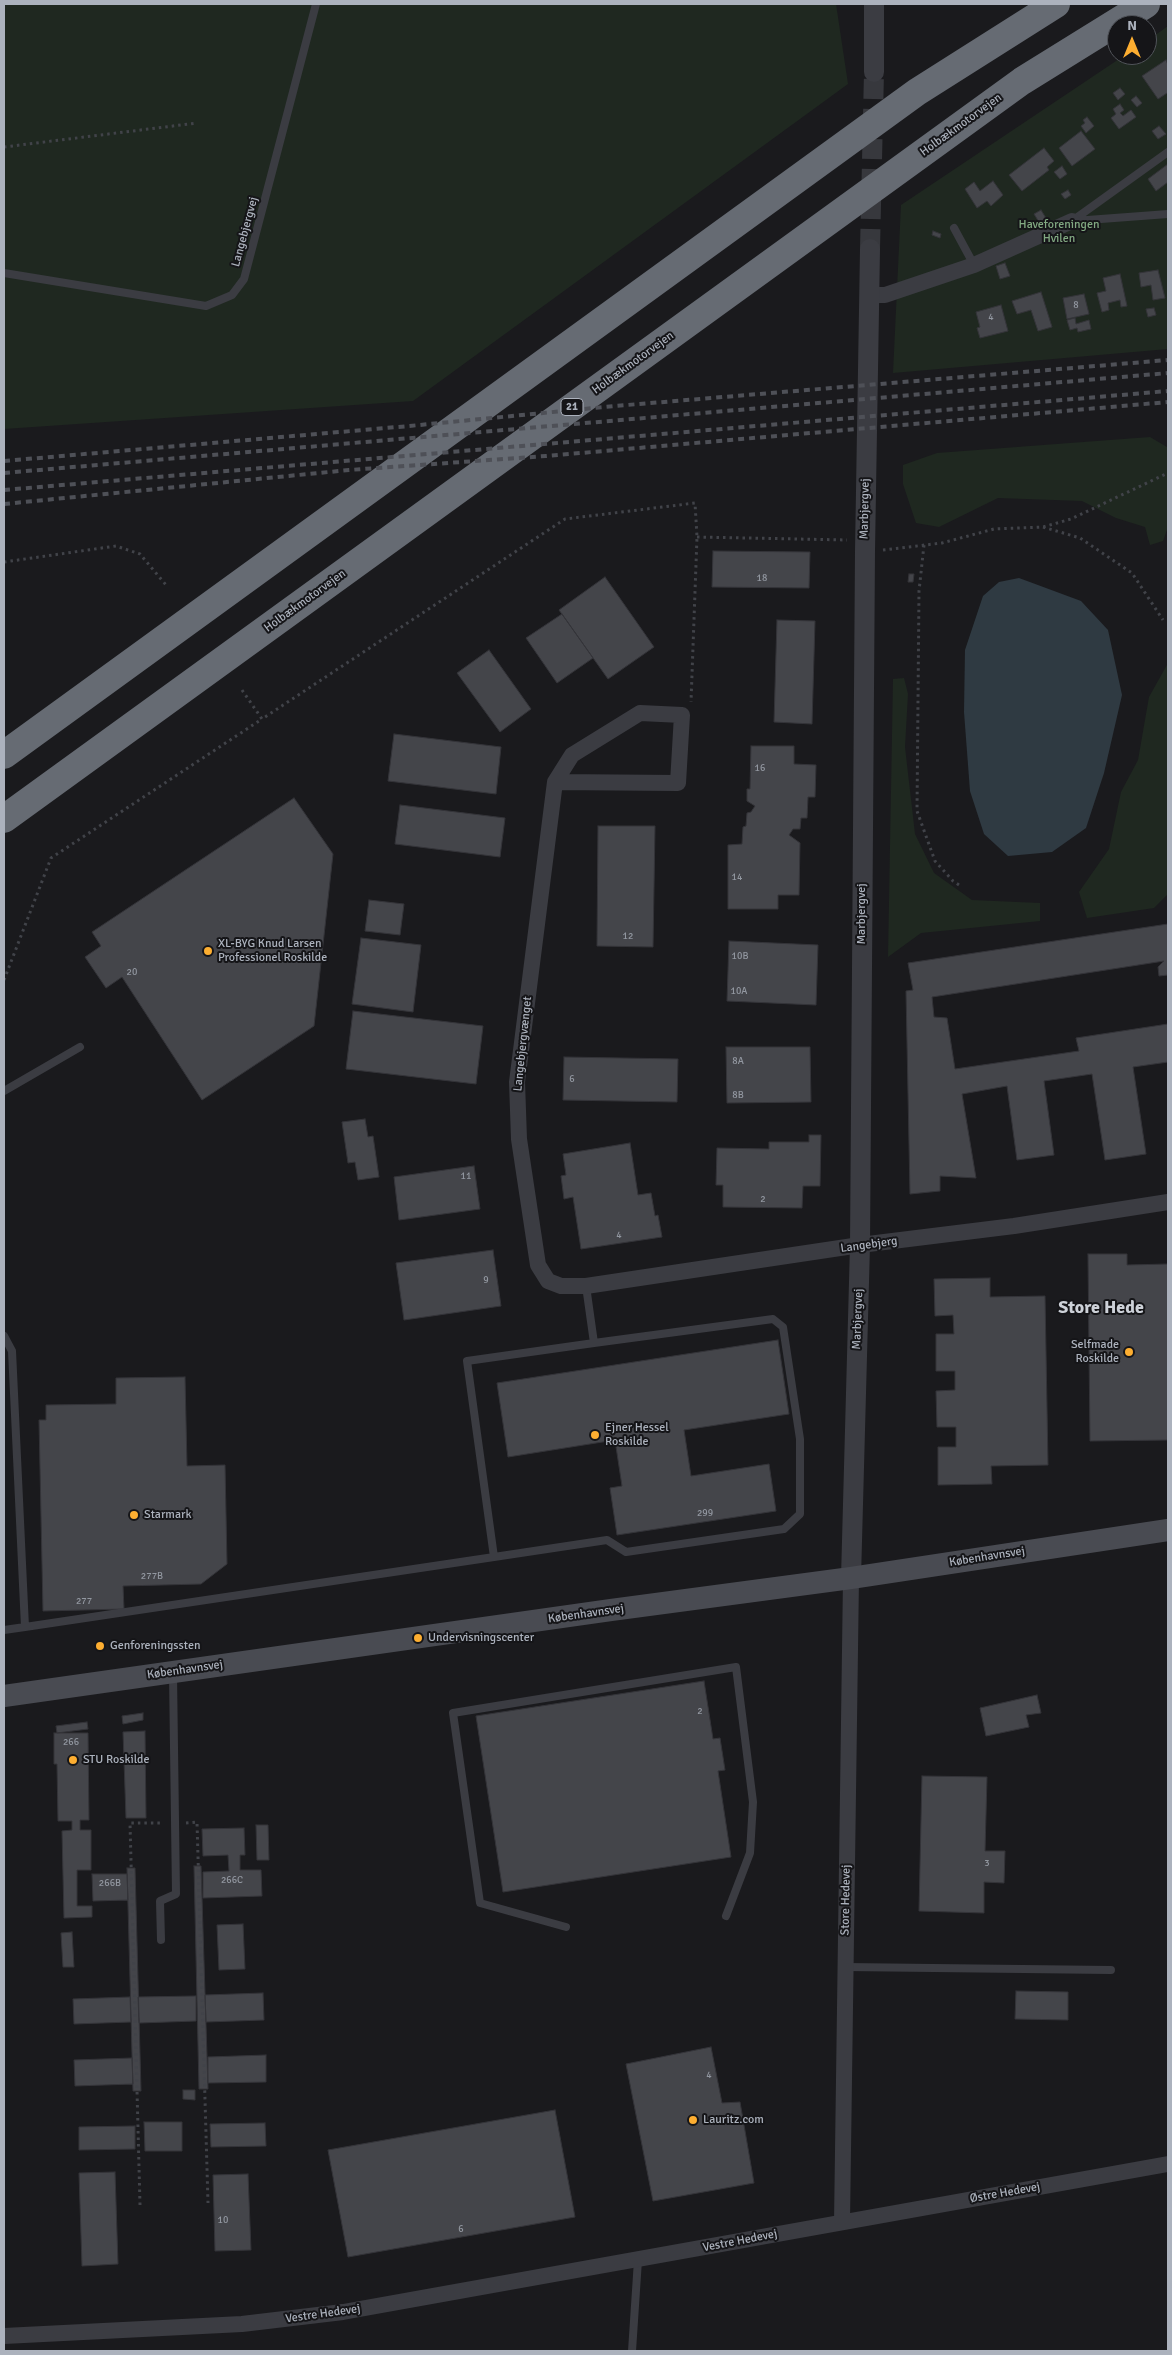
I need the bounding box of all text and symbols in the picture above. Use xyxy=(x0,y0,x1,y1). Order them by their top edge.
north arrow xyxy=(1107,15,1157,65)
text: N xyxy=(1127,17,1137,34)
street label: Holbækmotorvejen xyxy=(917,90,1005,160)
street label: Langebjergvej xyxy=(229,195,261,269)
park label: Haveforeningen Hvilen xyxy=(1019,218,1099,246)
house number: 8 xyxy=(1073,299,1079,311)
house number: 4 xyxy=(988,311,994,323)
street label: Holbækmotorvejen xyxy=(589,328,677,398)
road number: 21 xyxy=(561,398,583,416)
street label: Marbjergvej xyxy=(857,478,873,540)
street label: Holbækmotorvejen xyxy=(261,566,349,636)
house number: 18 xyxy=(757,572,767,584)
house number: 16 xyxy=(755,762,765,774)
house number: 14 xyxy=(732,871,742,883)
street label: Marbjergvej xyxy=(855,883,869,945)
house number: 12 xyxy=(623,930,633,942)
place label: XL-BYG Knud Larsen Professionel Roskilde xyxy=(218,937,327,965)
marker: XL-BYG Knud Larsen Professionel Roskilde xyxy=(202,945,214,957)
house number: 10B xyxy=(732,950,748,962)
house number: 20 xyxy=(127,966,137,978)
house number: 10A xyxy=(731,985,747,997)
street label: Langebjergvænget xyxy=(511,996,535,1092)
house number: 8A xyxy=(732,1055,744,1067)
house number: 6 xyxy=(569,1073,575,1085)
house number: 8B xyxy=(732,1089,744,1101)
house number: 11 xyxy=(461,1170,471,1182)
house number: 2 xyxy=(760,1193,766,1205)
house number: 4 xyxy=(616,1229,622,1241)
street label: Langebjerg xyxy=(840,1234,898,1256)
house number: 9 xyxy=(483,1274,489,1286)
street label: Marbjergvej xyxy=(850,1288,866,1350)
district label: Store Hede xyxy=(1058,1297,1144,1319)
place label: Selfmade Roskilde xyxy=(1071,1338,1119,1366)
marker: Selfmade Roskilde xyxy=(1123,1346,1135,1358)
place label: Ejner Hessel Roskilde xyxy=(605,1421,669,1449)
marker: Ejner Hessel Roskilde xyxy=(589,1429,601,1441)
house number: 299 xyxy=(697,1507,713,1519)
place label: Starmark xyxy=(144,1508,191,1522)
marker: Starmark xyxy=(128,1509,140,1521)
street label: Københavnsvej xyxy=(948,1544,1026,1570)
house number: 277B xyxy=(141,1570,163,1582)
house number: 277 xyxy=(76,1595,92,1607)
street label: Københavnsvej xyxy=(547,1602,625,1626)
place label: Undervisningscenter xyxy=(428,1631,534,1645)
marker: Undervisningscenter xyxy=(412,1632,424,1644)
place label: Genforeningssten xyxy=(110,1639,200,1653)
marker: Genforeningssten xyxy=(94,1640,106,1652)
street label: Københavnsvej xyxy=(146,1658,224,1682)
house number: 2 xyxy=(697,1705,703,1717)
house number: 266 xyxy=(63,1736,79,1748)
place label: STU Roskilde xyxy=(83,1753,149,1767)
marker: STU Roskilde xyxy=(67,1754,79,1766)
house number: 3 xyxy=(984,1857,990,1869)
street label: Store Hedevej xyxy=(838,1864,854,1936)
house number: 266C xyxy=(221,1874,243,1886)
house number: 266B xyxy=(99,1877,121,1889)
house number: 4 xyxy=(706,2069,712,2081)
place label: Lauritz.com xyxy=(703,2113,764,2127)
marker: Lauritz.com xyxy=(687,2114,699,2126)
street label: Østre Hedevej xyxy=(969,2180,1041,2206)
house number: 10 xyxy=(218,2214,228,2226)
house number: 6 xyxy=(458,2223,464,2235)
street label: Vestre Hedevej xyxy=(702,2227,778,2255)
street label: Vestre Hedevej xyxy=(285,2302,361,2326)

